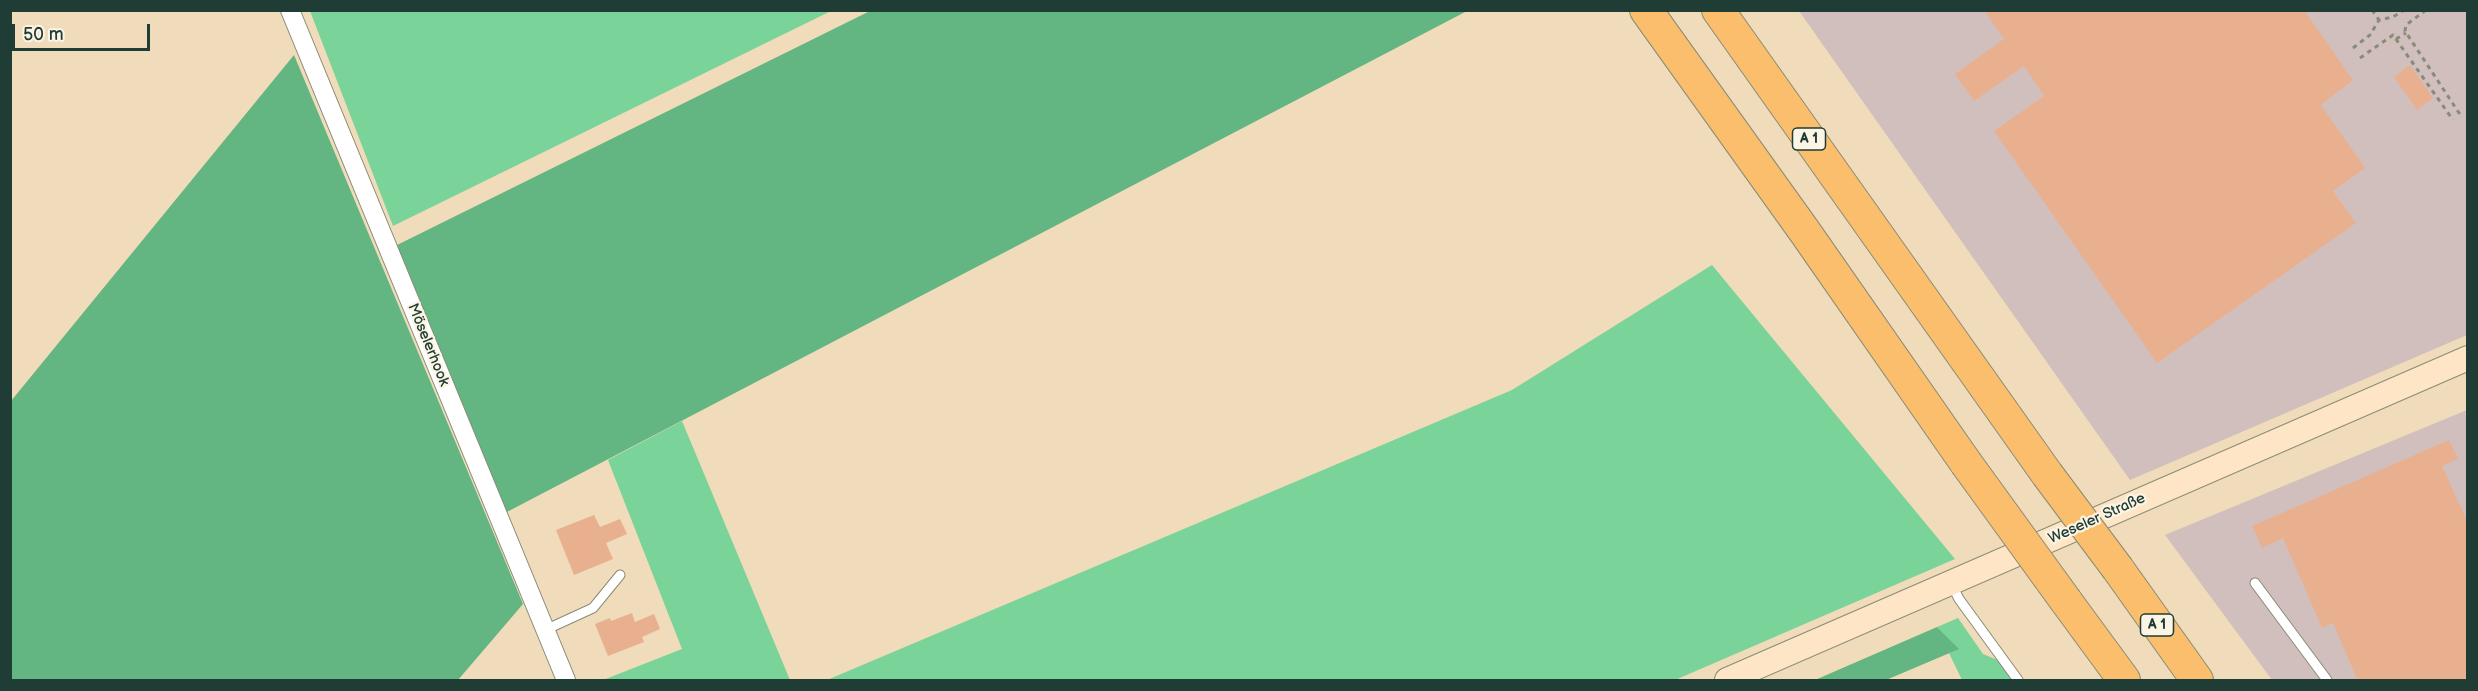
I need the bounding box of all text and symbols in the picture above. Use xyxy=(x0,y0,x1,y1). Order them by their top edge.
scale bar xyxy=(15,12,153,50)
text: 50 m xyxy=(23,24,64,45)
road number: A 1 xyxy=(1792,128,1826,150)
street label: Möselerhook xyxy=(403,301,453,389)
street label: Weseler Straße xyxy=(2046,490,2148,548)
road number: A 1 xyxy=(2140,614,2174,636)

